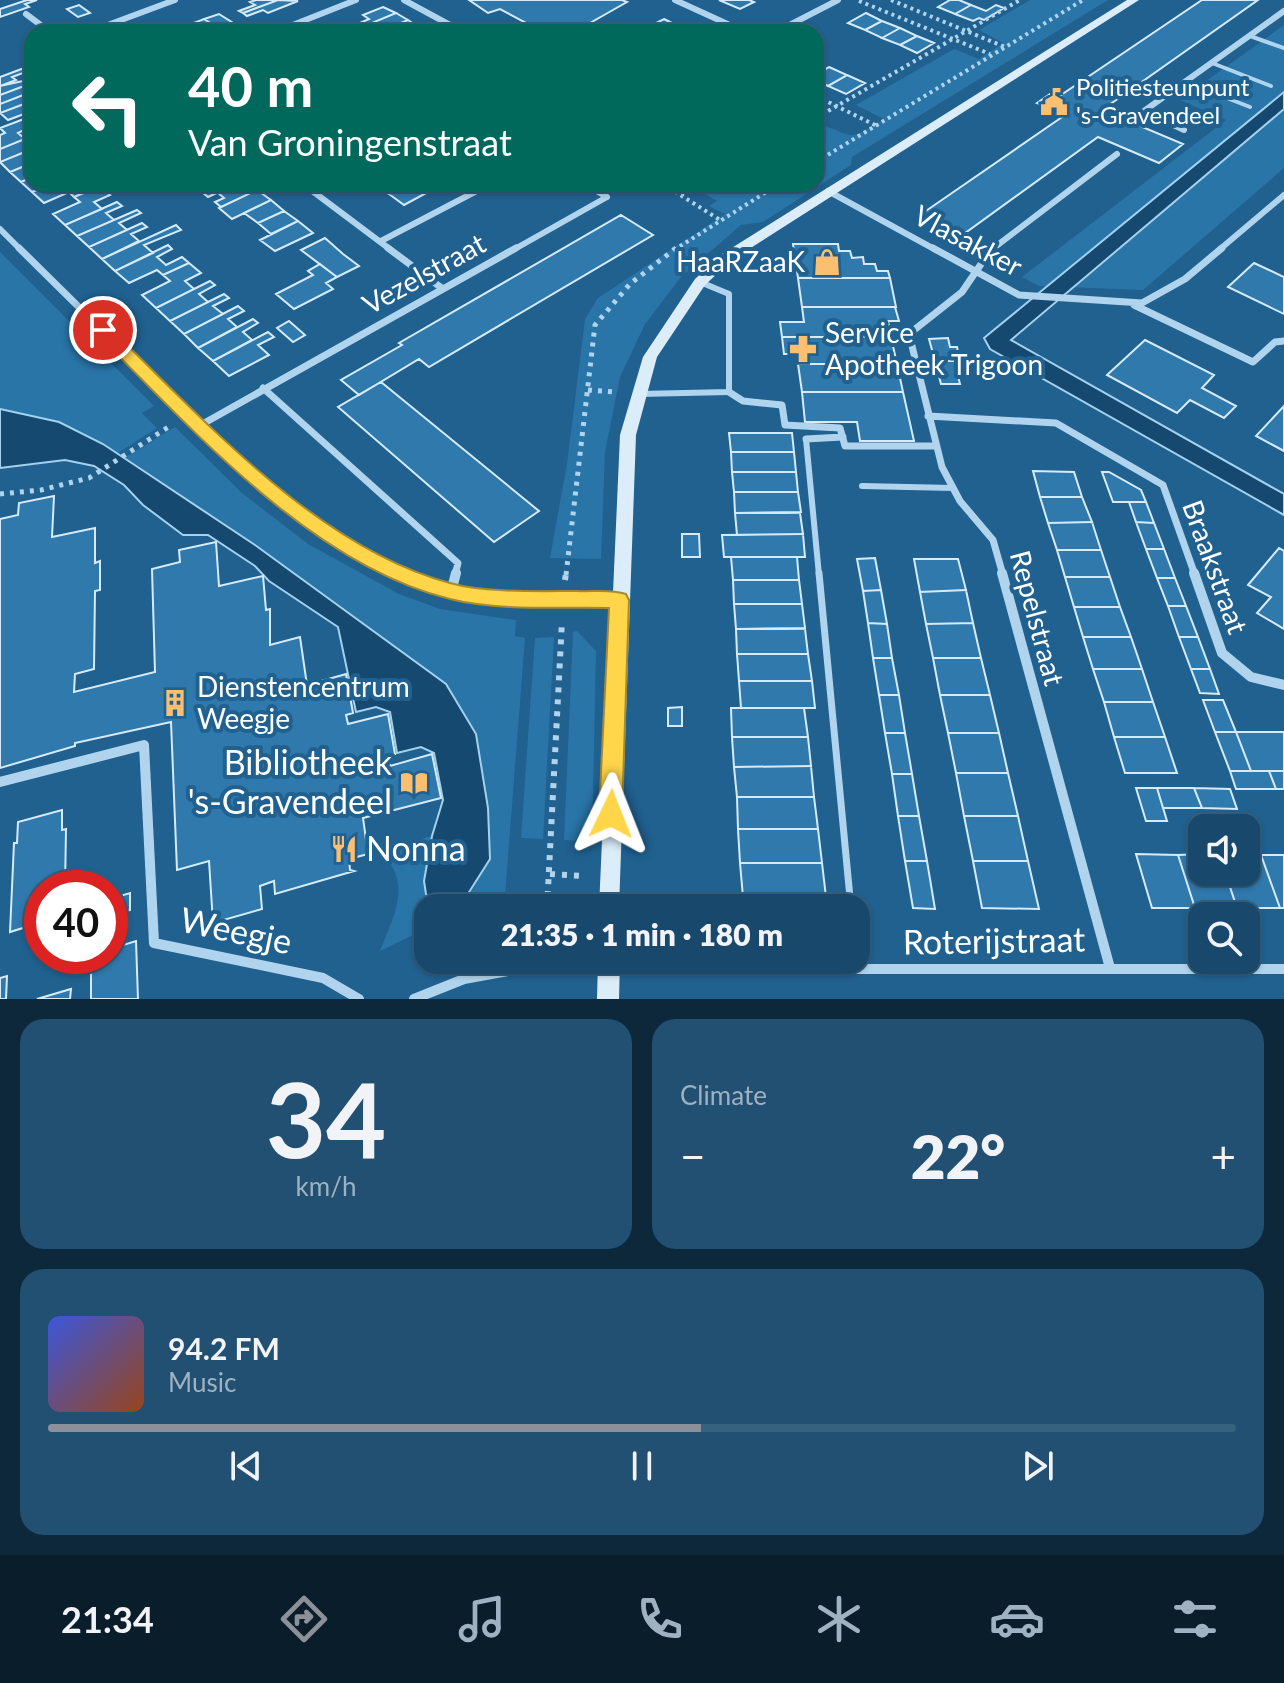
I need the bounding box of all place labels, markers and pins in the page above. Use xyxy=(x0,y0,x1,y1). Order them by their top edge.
place label: Politiesteunpunt 's-Gravendeel xyxy=(1076,72,1250,129)
public building icon: Politiesteunpunt 's-Gravendeel xyxy=(1039,87,1069,117)
place label: HaaRZaaK xyxy=(676,244,805,278)
shop icon: HaaRZaaK xyxy=(812,247,842,277)
pin xyxy=(69,296,137,364)
place label: Service Apotheek Trigoon xyxy=(825,315,1043,381)
pharmacy icon: Service Apotheek Trigoon xyxy=(788,334,818,364)
place label: Dienstencentrum Weegje xyxy=(197,669,410,735)
building icon: Dienstencentrum Weegje xyxy=(160,688,190,718)
place label: Bibliotheek 's-Gravendeel xyxy=(188,741,393,821)
library icon: Bibliotheek 's-Gravendeel xyxy=(399,768,429,798)
place label: Nonna xyxy=(366,827,466,868)
restaurant icon: Nonna xyxy=(329,834,359,864)

